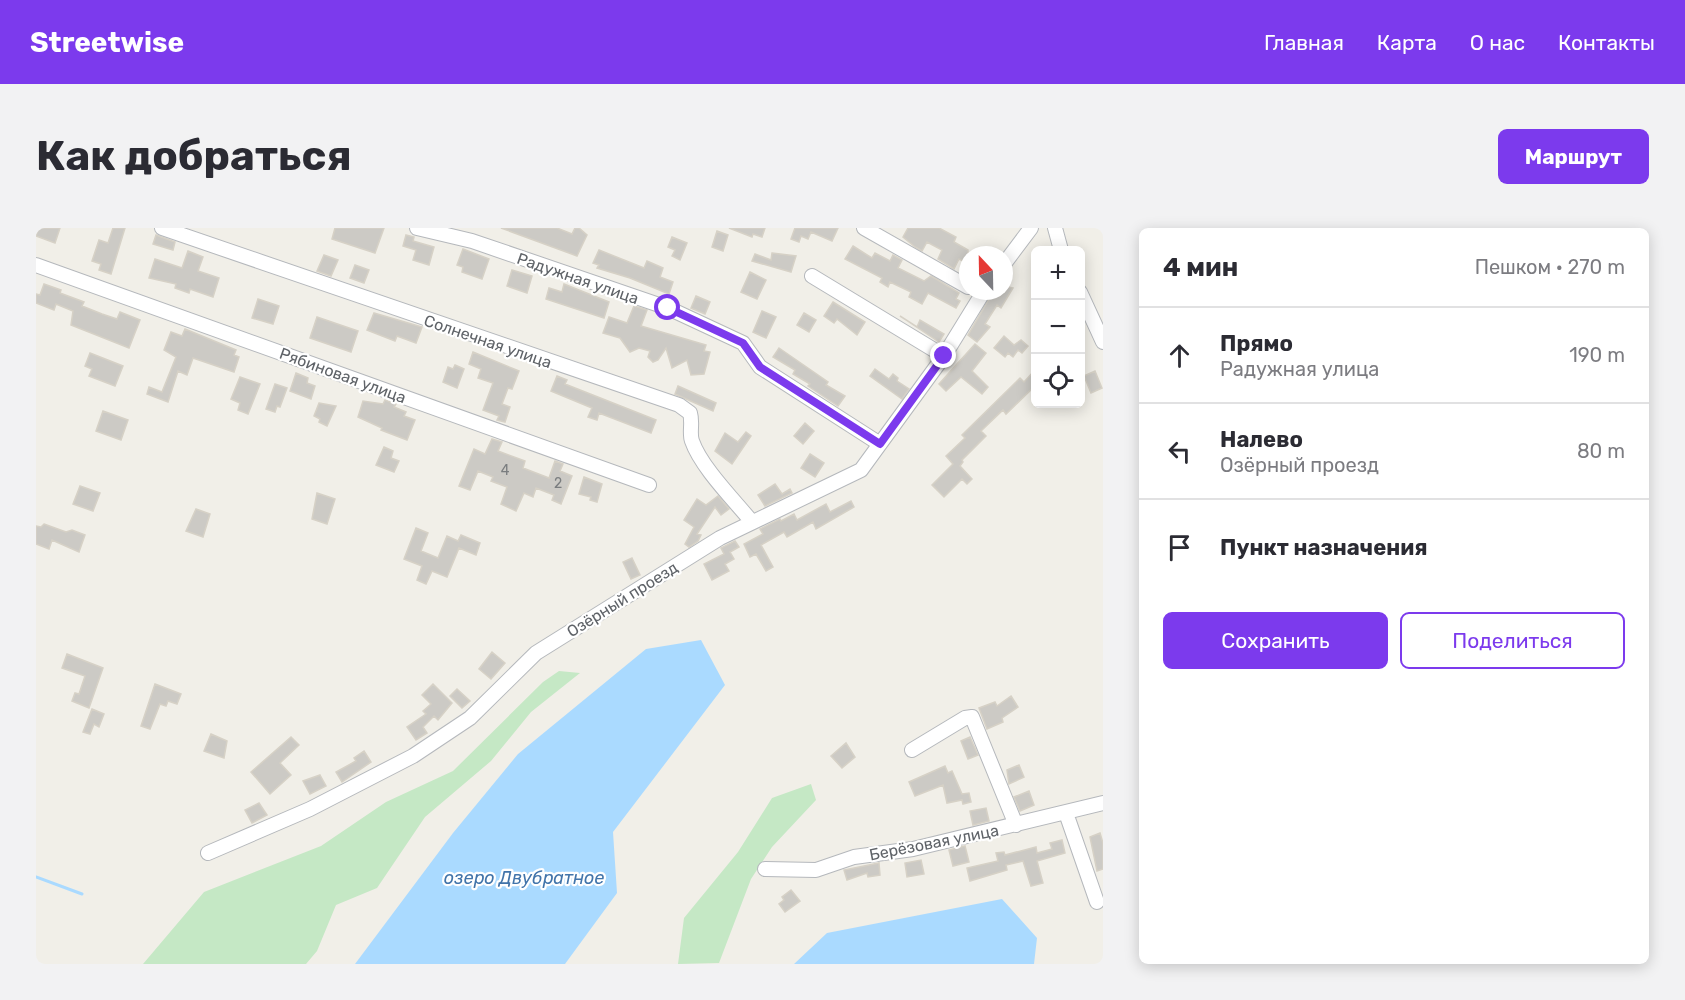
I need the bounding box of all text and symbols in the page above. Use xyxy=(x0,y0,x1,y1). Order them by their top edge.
text: Streetwise xyxy=(30,26,184,59)
text: Главная xyxy=(1264,30,1344,55)
text: Карта xyxy=(1377,30,1437,55)
text: О нас xyxy=(1470,30,1525,55)
text: Контакты xyxy=(1558,30,1655,55)
button: Маршрут xyxy=(1498,129,1649,184)
text: Как добраться xyxy=(36,131,352,181)
north arrow xyxy=(959,246,1013,300)
map controls xyxy=(1031,246,1085,408)
button: + xyxy=(1031,246,1085,300)
street label: Радужная улица xyxy=(514,249,641,308)
text: 4 мин xyxy=(1163,252,1238,283)
text: Пешком · 270 m xyxy=(1475,255,1625,279)
route start xyxy=(654,294,680,320)
button: − xyxy=(1031,300,1085,354)
street label: Солнечная улица xyxy=(422,311,554,372)
text: Прямо xyxy=(1220,330,1293,357)
icon: ahead xyxy=(1163,339,1196,372)
route end xyxy=(930,342,956,368)
text: 190 m xyxy=(1569,343,1625,367)
street label: Рябиновая улица xyxy=(277,344,409,407)
button: locate xyxy=(1031,354,1085,408)
text: Радужная улица xyxy=(1220,357,1379,381)
text: Налево xyxy=(1220,426,1303,453)
icon: left xyxy=(1163,435,1196,468)
text: 80 m xyxy=(1577,439,1625,463)
text: Озёрный проезд xyxy=(1220,453,1379,477)
house number: 4 xyxy=(501,462,510,479)
house number: 2 xyxy=(554,475,562,492)
icon: arrive xyxy=(1163,531,1196,564)
text: Пункт назначения xyxy=(1220,534,1428,561)
street label: Озёрный проезд xyxy=(563,557,682,641)
button: Сохранить xyxy=(1163,612,1388,669)
button: Поделиться xyxy=(1400,612,1625,669)
street label: Берёзовая улица xyxy=(868,821,1000,864)
water label: озеро Двубратное xyxy=(444,867,604,889)

